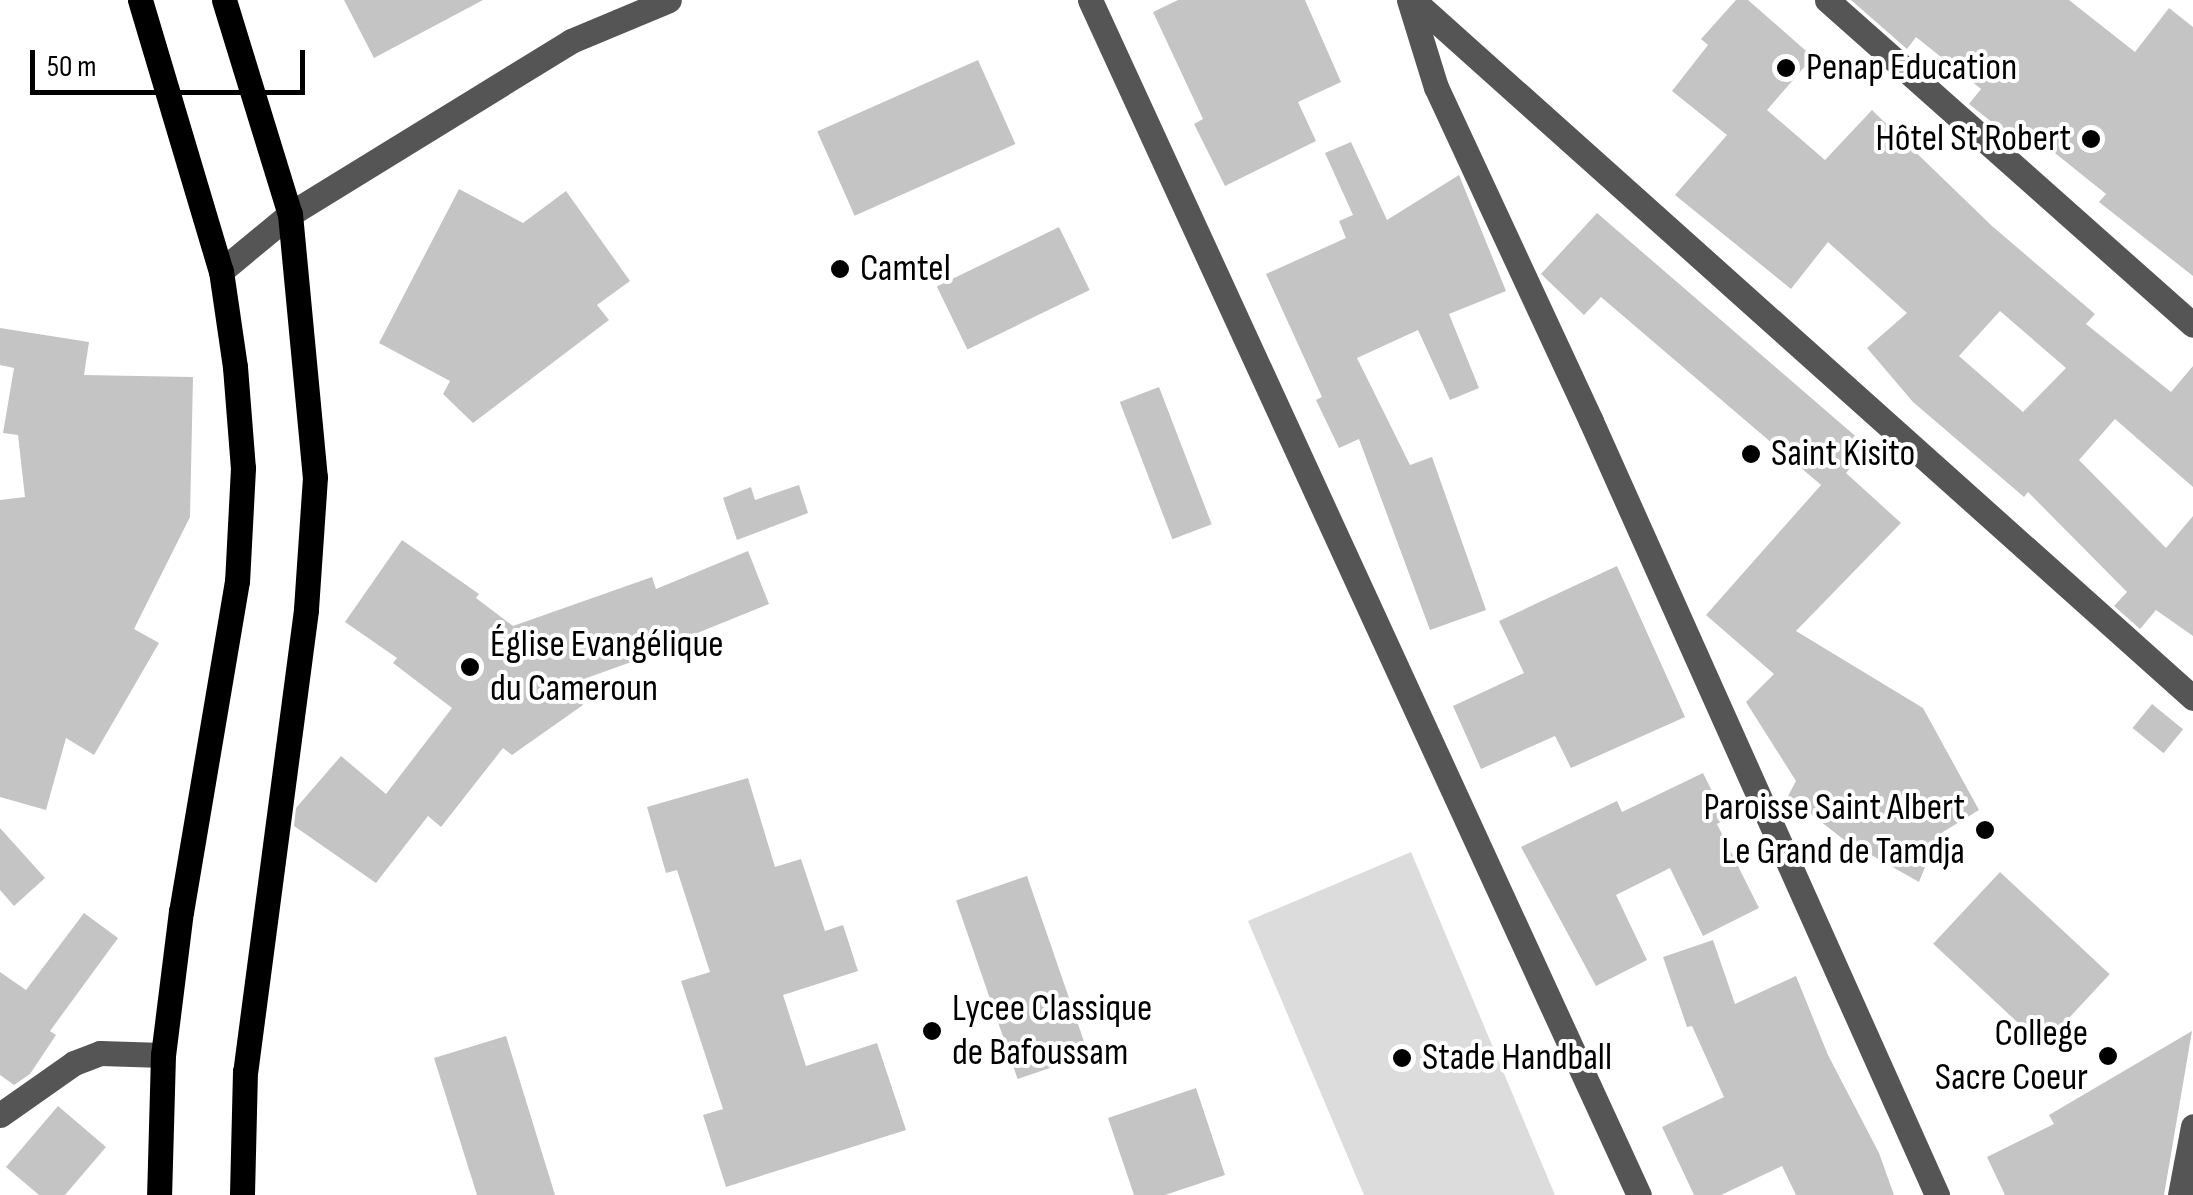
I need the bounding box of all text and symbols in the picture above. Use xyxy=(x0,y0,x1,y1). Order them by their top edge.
scale bar xyxy=(35,30,310,92)
place label: Penap Education xyxy=(1806,45,2017,91)
text: 50 m xyxy=(47,49,96,85)
marker: Penap Education xyxy=(1775,57,1797,79)
place label: Hôtel St Robert xyxy=(1875,116,2071,162)
marker: Hôtel St Robert xyxy=(2080,128,2102,150)
place label: Camtel xyxy=(860,246,951,292)
marker: Camtel xyxy=(829,258,851,280)
place label: Saint Kisito xyxy=(1771,431,1915,477)
marker: Saint Kisito xyxy=(1740,443,1762,465)
place label: Église Evangélique du Cameroun xyxy=(490,622,724,712)
marker: Église Evangélique du Cameroun xyxy=(459,656,481,678)
place label: Paroisse Saint Albert Le Grand de Tamdja xyxy=(1704,785,1965,874)
marker: Paroisse Saint Albert Le Grand de Tamdja xyxy=(1974,819,1996,841)
place label: Lycee Classique de Bafoussam xyxy=(952,986,1152,1076)
place label: College Sacre Coeur xyxy=(1935,1011,2088,1100)
marker: Lycee Classique de Bafoussam xyxy=(921,1020,943,1042)
place label: Stade Handball xyxy=(1422,1035,1612,1081)
marker: College Sacre Coeur xyxy=(2097,1045,2119,1067)
marker: Stade Handball xyxy=(1391,1047,1413,1069)

